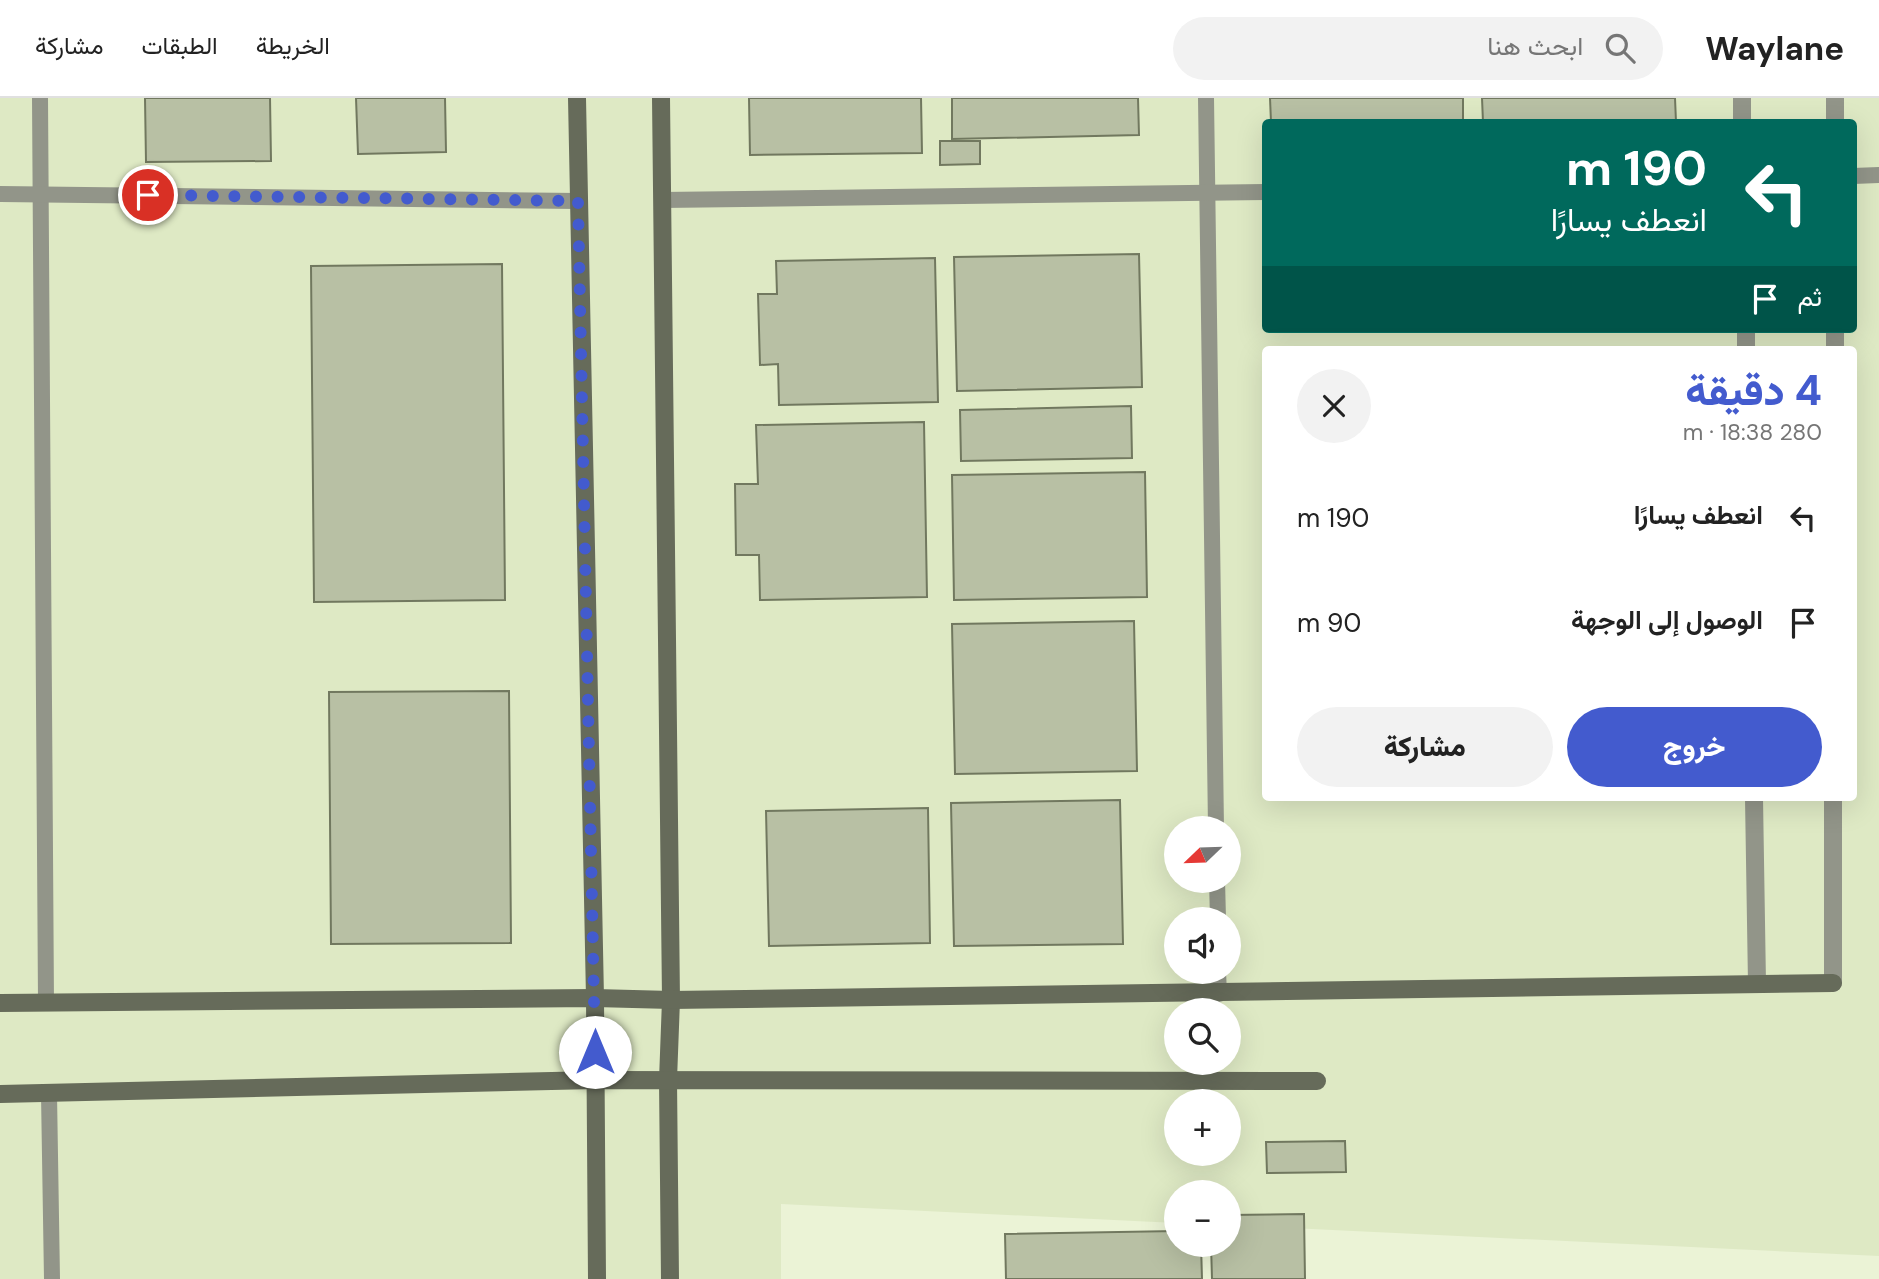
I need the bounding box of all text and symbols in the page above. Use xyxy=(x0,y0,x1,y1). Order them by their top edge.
search box xyxy=(1173,17,1663,80)
text: Waylane xyxy=(1705,27,1844,70)
text: ابحث هنا xyxy=(1487,29,1583,63)
icon: search xyxy=(1601,29,1639,67)
text: مشاركة xyxy=(35,30,103,61)
text: الطبقات xyxy=(141,30,218,61)
text: الخريطة xyxy=(256,30,330,61)
text: 190 m xyxy=(1566,136,1707,200)
icon: left xyxy=(1731,147,1822,238)
pin xyxy=(118,165,178,225)
icon: arrive xyxy=(129,176,167,214)
text: انعطف يسارًا xyxy=(1551,199,1707,241)
icon: arrive xyxy=(1746,280,1784,318)
text: ثم xyxy=(1798,280,1822,314)
text: 4 دقيقة xyxy=(1685,363,1822,418)
button: close xyxy=(1297,369,1371,443)
text: 280 m · 18:38 xyxy=(1683,417,1822,447)
text: انعطف يسارًا xyxy=(1634,498,1763,532)
icon: left xyxy=(1784,499,1822,537)
text: 190 m xyxy=(1297,501,1369,535)
text: الوصول إلى الوجهة xyxy=(1571,603,1763,637)
icon: arrive xyxy=(1784,604,1822,642)
text: 90 m xyxy=(1297,606,1361,640)
button: مشاركة xyxy=(1297,707,1553,787)
button: خروج xyxy=(1567,707,1822,787)
north arrow xyxy=(1164,816,1241,892)
map controls xyxy=(1164,816,1241,1257)
button: sound xyxy=(1164,907,1241,984)
button: search xyxy=(1164,998,1241,1075)
position arrow xyxy=(558,1015,632,1089)
button: + xyxy=(1164,1089,1241,1166)
button: − xyxy=(1164,1180,1241,1257)

